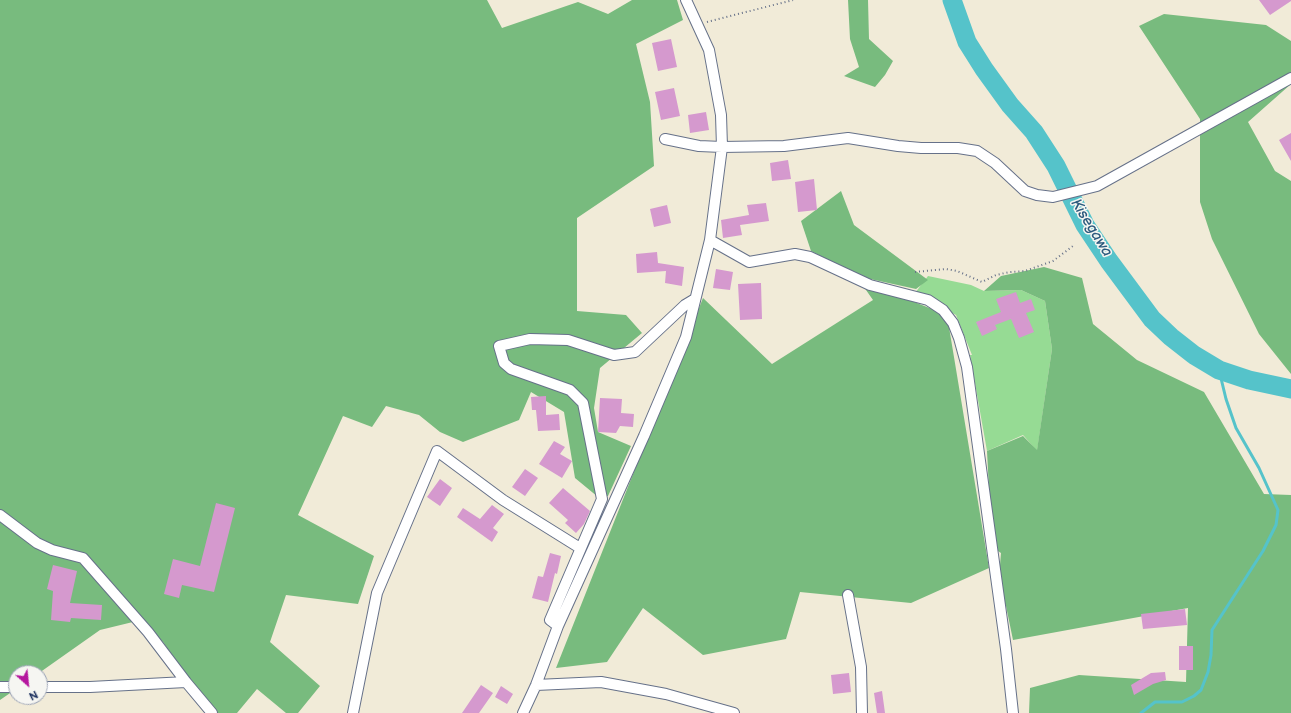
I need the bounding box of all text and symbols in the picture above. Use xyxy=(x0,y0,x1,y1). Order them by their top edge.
water label: Kisegawa xyxy=(1066,196,1116,260)
north arrow xyxy=(8,665,48,705)
text: N xyxy=(27,688,40,703)

